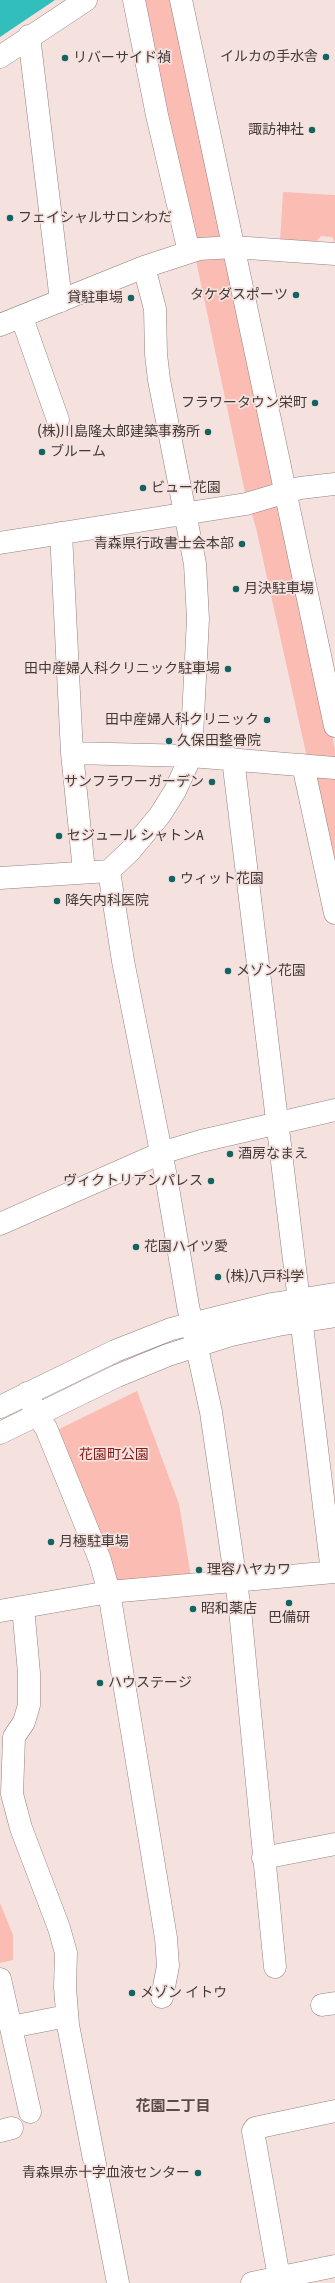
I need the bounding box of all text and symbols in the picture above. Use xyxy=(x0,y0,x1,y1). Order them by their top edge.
place label: イルカの手水舎 xyxy=(220,49,318,65)
place label: リバーサイド禎 xyxy=(73,50,171,66)
marker: イルカの手水舎 xyxy=(321,52,331,62)
marker: リバーサイド禎 xyxy=(60,53,70,63)
place label: 諏訪神社 xyxy=(248,122,304,138)
marker: 諏訪神社 xyxy=(307,125,317,135)
place label: フェイシャルサロンわだ xyxy=(18,210,172,226)
marker: フェイシャルサロンわだ xyxy=(5,213,15,223)
place label: タケダスポーツ xyxy=(190,287,288,303)
place label: 貸駐車場 xyxy=(67,290,123,306)
marker: タケダスポーツ xyxy=(291,290,301,300)
marker: 貸駐車場 xyxy=(126,293,136,303)
place label: フラワータウン栄町 xyxy=(181,395,307,411)
marker: フラワータウン栄町 xyxy=(310,398,320,408)
place label: (株)川島隆太郎建築事務所 xyxy=(38,424,200,440)
marker: (株)川島隆太郎建築事務所 xyxy=(203,427,213,437)
place label: ブルーム xyxy=(50,444,106,460)
marker: ブルーム xyxy=(37,447,47,457)
place label: ビュー花園 xyxy=(151,480,221,496)
marker: ビュー花園 xyxy=(138,483,148,493)
place label: 青森県行政書士会本部 xyxy=(94,536,234,552)
marker: 青森県行政書士会本部 xyxy=(237,539,247,549)
place label: 月決駐車場 xyxy=(244,581,314,597)
marker: 月決駐車場 xyxy=(231,584,241,594)
place label: 田中産婦人科クリニック駐車場 xyxy=(24,661,220,677)
marker: 田中産婦人科クリニック駐車場 xyxy=(223,664,233,674)
place label: 田中産婦人科クリニック xyxy=(105,712,259,728)
marker: 田中産婦人科クリニック xyxy=(262,715,272,725)
place label: 久保田整骨院 xyxy=(177,733,261,749)
marker: 久保田整骨院 xyxy=(164,736,174,746)
place label: サンフラワーガーデン xyxy=(64,774,204,790)
marker: サンフラワーガーデン xyxy=(207,777,217,787)
place label: セジュール シャトンA xyxy=(67,828,204,844)
marker: セジュール シャトンA xyxy=(54,831,64,841)
place label: ウィット花園 xyxy=(180,871,264,887)
marker: ウィット花園 xyxy=(167,874,177,884)
place label: 降矢内科医院 xyxy=(65,893,149,909)
marker: 降矢内科医院 xyxy=(52,896,62,906)
place label: メゾン花園 xyxy=(236,963,306,979)
marker: メゾン花園 xyxy=(223,966,233,976)
place label: 酒房なまえ xyxy=(238,1146,308,1162)
marker: 酒房なまえ xyxy=(225,1149,235,1159)
place label: ヴィクトリアンパレス xyxy=(63,1173,203,1189)
marker: ヴィクトリアンパレス xyxy=(206,1176,216,1186)
place label: 花園ハイツ愛 xyxy=(144,1239,228,1255)
marker: 花園ハイツ愛 xyxy=(131,1242,141,1252)
place label: (株)八戸科学 xyxy=(226,1269,304,1285)
marker: (株)八戸科学 xyxy=(213,1272,223,1282)
park label: 花園町公園 xyxy=(79,1447,149,1463)
place label: 月極駐車場 xyxy=(59,1534,129,1550)
marker: 月極駐車場 xyxy=(46,1537,56,1547)
place label: 理容ハヤカワ xyxy=(207,1562,291,1578)
marker: 理容ハヤカワ xyxy=(194,1565,204,1575)
marker: 巴備研 xyxy=(284,1598,294,1608)
place label: 昭和薬店 xyxy=(201,1601,257,1617)
marker: 昭和薬店 xyxy=(188,1604,198,1614)
place label: 巴備研 xyxy=(268,1610,310,1626)
place label: ハウステージ xyxy=(108,1675,192,1691)
marker: ハウステージ xyxy=(95,1678,105,1688)
place label: メゾン イトウ xyxy=(140,1985,227,2001)
marker: メゾン イトウ xyxy=(127,1988,137,1998)
district label: 花園二丁目 xyxy=(136,2098,210,2116)
place label: 青森県赤十字血液センター xyxy=(22,2165,190,2181)
marker: 青森県赤十字血液センター xyxy=(193,2168,203,2178)

